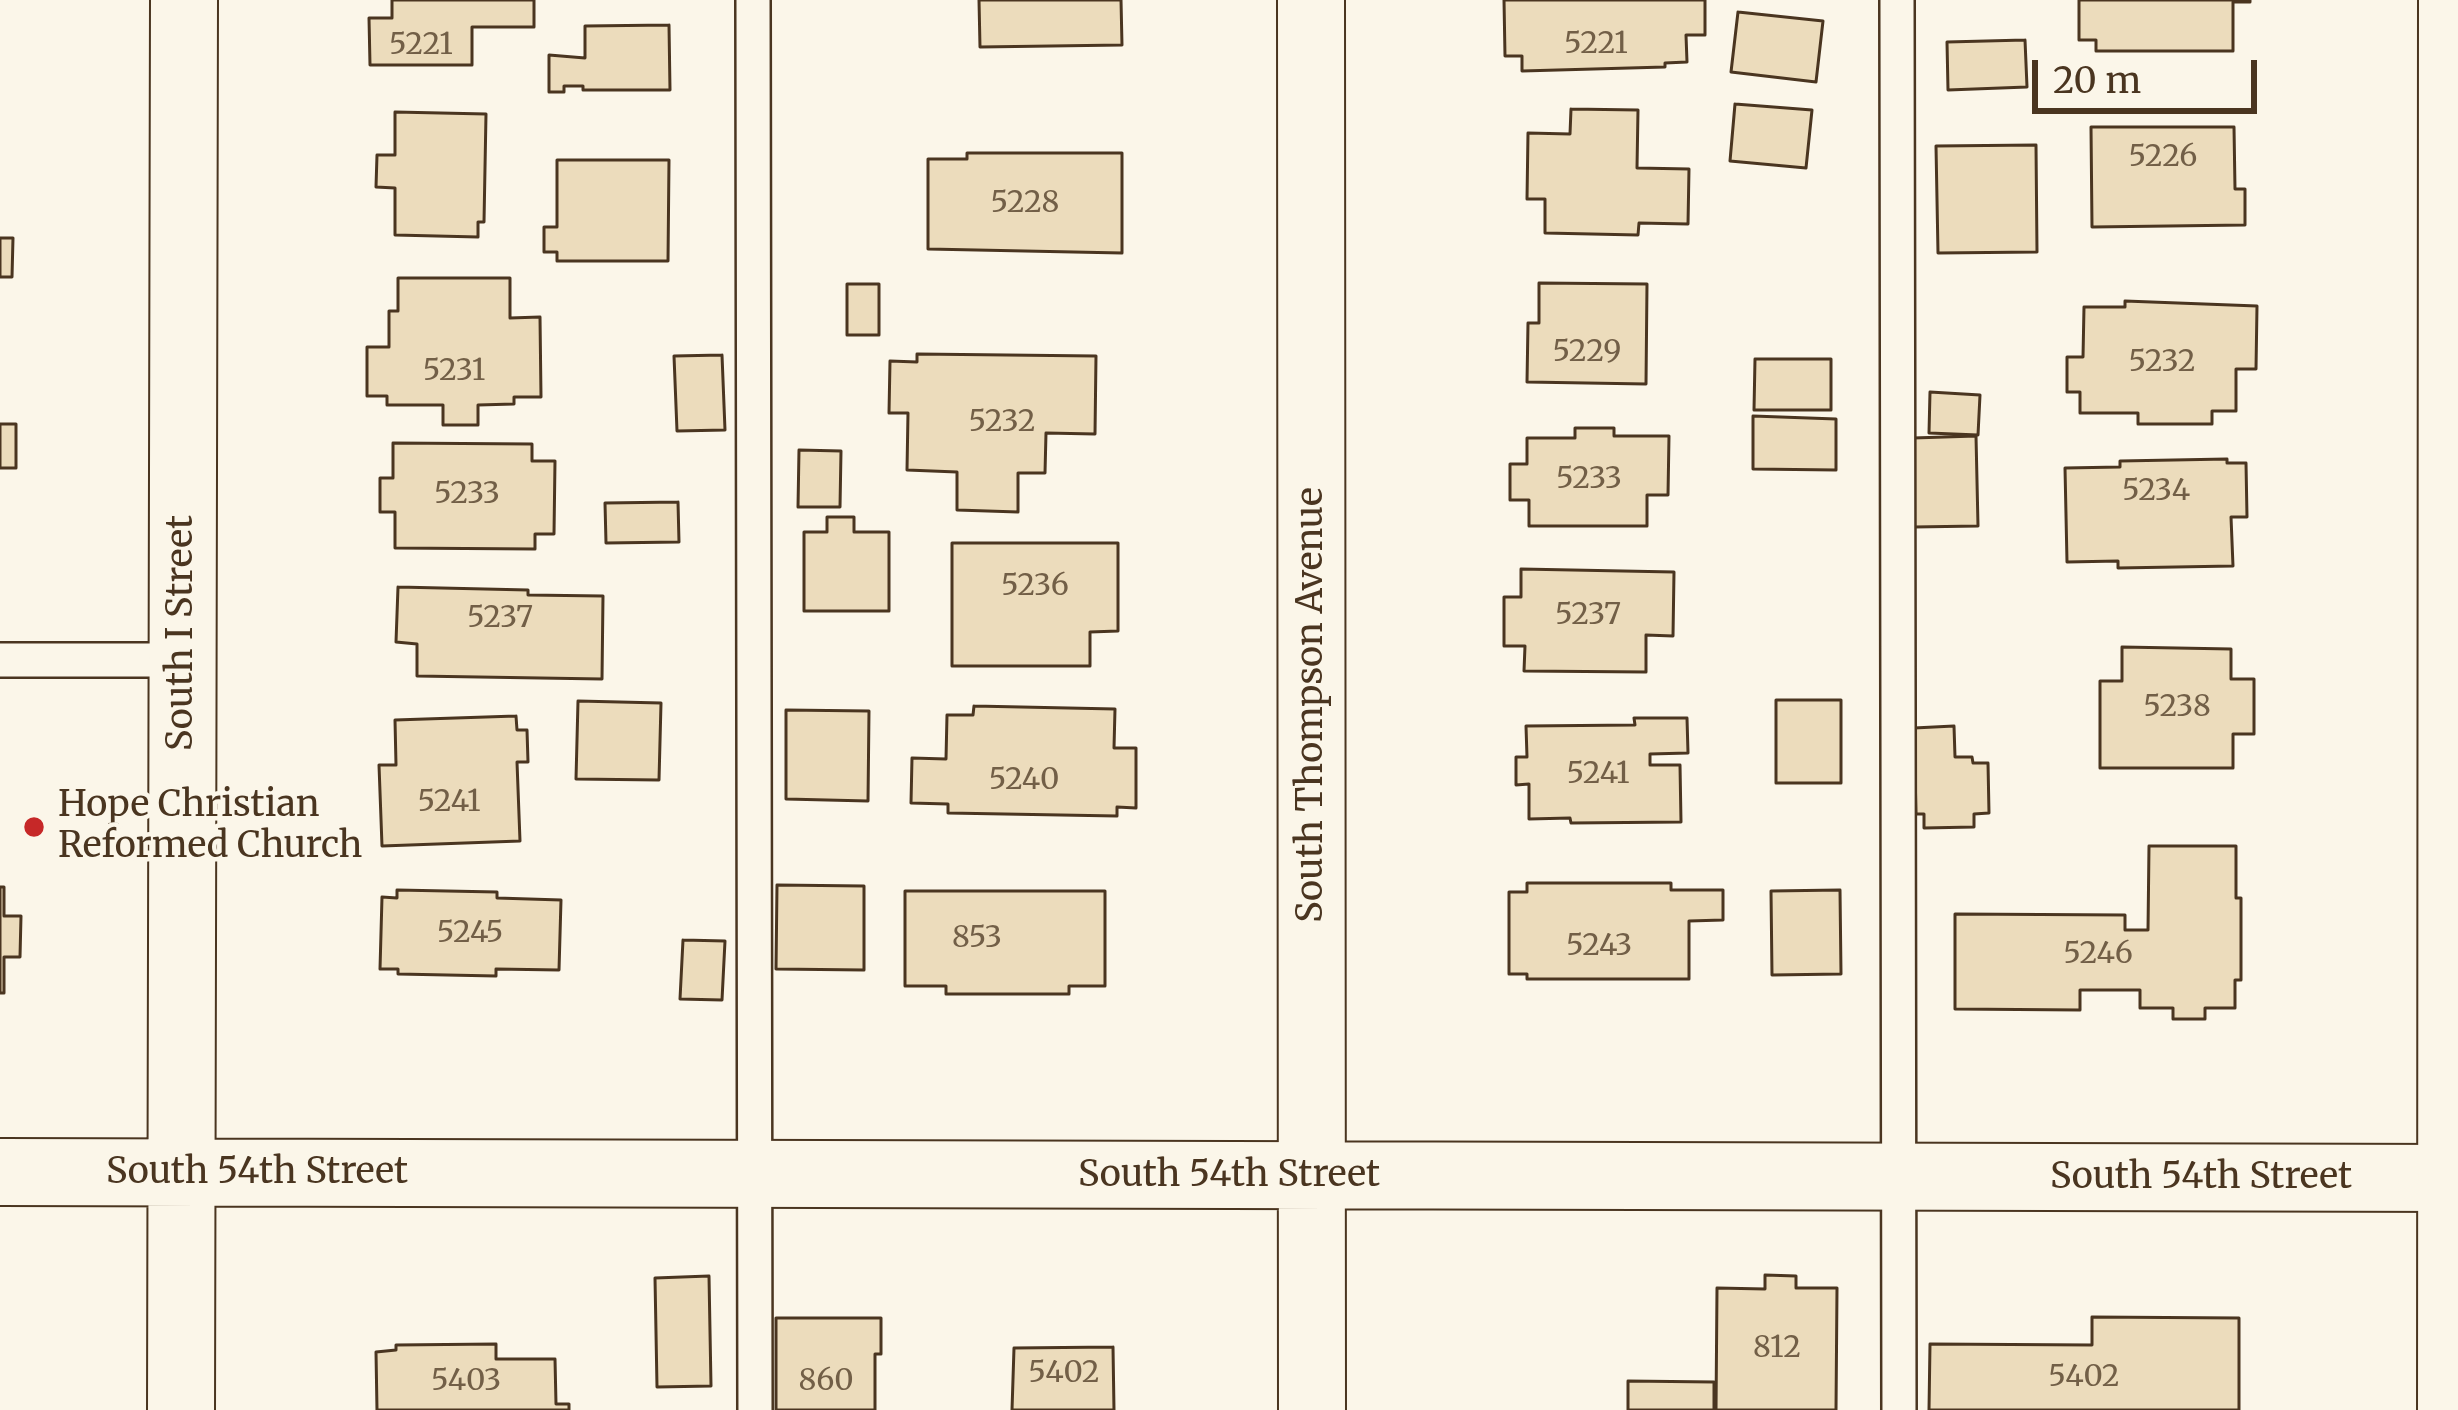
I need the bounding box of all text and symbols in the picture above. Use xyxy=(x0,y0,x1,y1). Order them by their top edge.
house number: 5221 xyxy=(1564,27,1628,63)
house number: 5221 xyxy=(389,28,453,64)
scale bar xyxy=(2038,36,2263,110)
text: 20 m xyxy=(2053,58,2141,103)
house number: 5226 xyxy=(2129,140,2197,176)
house number: 5228 xyxy=(991,186,1059,222)
house number: 5229 xyxy=(1553,335,1621,371)
house number: 5232 xyxy=(2128,345,2196,381)
house number: 5231 xyxy=(423,354,485,390)
house number: 5232 xyxy=(968,405,1036,441)
house number: 5233 xyxy=(1556,462,1622,498)
house number: 5234 xyxy=(2122,474,2190,510)
house number: 5233 xyxy=(434,477,500,513)
street label: South Thompson Avenue xyxy=(1290,487,1334,923)
street label: South I Street xyxy=(160,515,204,751)
house number: 5236 xyxy=(1001,569,1069,605)
house number: 5237 xyxy=(1555,598,1621,634)
house number: 5237 xyxy=(467,601,533,637)
house number: 5238 xyxy=(2143,690,2211,726)
house number: 5241 xyxy=(1566,757,1630,793)
house number: 5240 xyxy=(989,763,1059,799)
place label: Hope Christian Reformed Church xyxy=(58,784,362,869)
house number: 5241 xyxy=(417,785,481,821)
marker: Hope Christian Reformed Church xyxy=(21,814,47,840)
house number: 5245 xyxy=(437,916,503,952)
house number: 853 xyxy=(952,921,1002,957)
house number: 5243 xyxy=(1566,929,1632,965)
house number: 5246 xyxy=(2063,937,2133,973)
street label: South 54th Street xyxy=(106,1151,408,1195)
street label: South 54th Street xyxy=(1078,1154,1380,1198)
street label: South 54th Street xyxy=(2050,1156,2352,1200)
house number: 812 xyxy=(1753,1331,1801,1367)
house number: 5402 xyxy=(1028,1356,1100,1392)
house number: 5402 xyxy=(2048,1360,2120,1396)
house number: 5403 xyxy=(431,1364,501,1400)
house number: 860 xyxy=(798,1364,854,1400)

